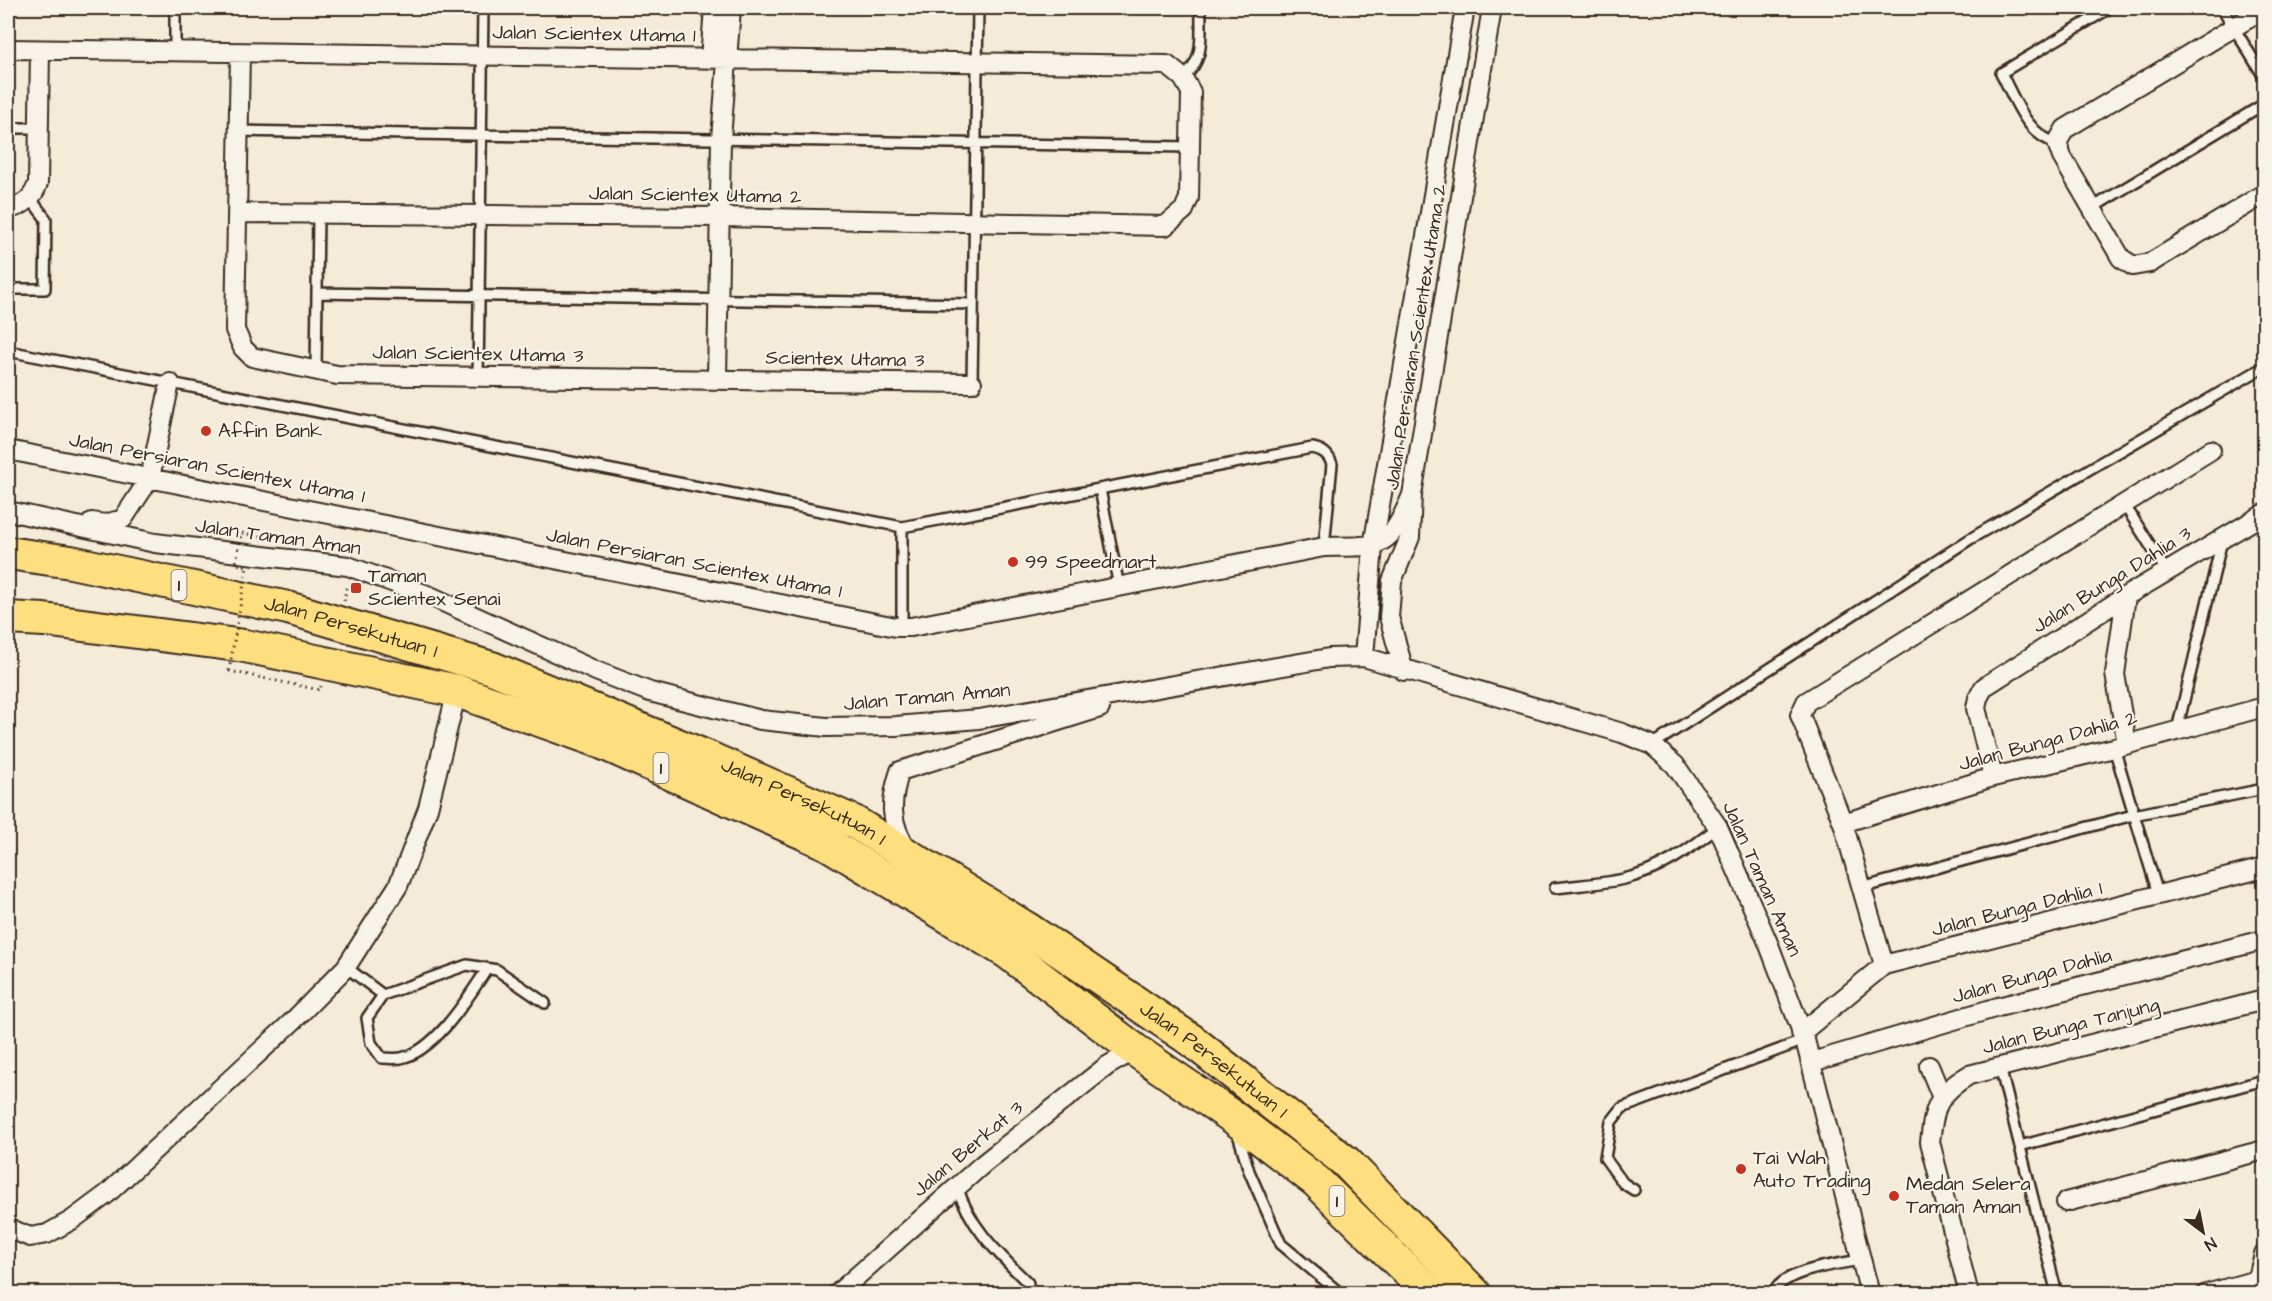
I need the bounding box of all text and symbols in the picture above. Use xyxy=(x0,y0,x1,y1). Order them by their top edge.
street label: Jalan Scientex Utama 1 xyxy=(492,18,696,50)
street label: Jalan Scientex Utama 2 xyxy=(589,179,802,211)
street label: Jalan Persiaran Scientex Utama 2 xyxy=(1378,181,1454,492)
street label: Jalan Scientex Utama 3 xyxy=(372,338,584,370)
street label: Scientex Utama 3 xyxy=(765,344,925,374)
place label: Affin Bank xyxy=(218,417,322,445)
marker: Affin Bank xyxy=(199,424,213,438)
street label: Jalan Persiaran Scientex Utama 1 xyxy=(67,426,368,511)
street label: Jalan Taman Aman xyxy=(193,512,363,562)
street label: Jalan Bunga Dahlia 3 xyxy=(2027,520,2197,641)
street label: Jalan Persiaran Scientex Utama 1 xyxy=(544,521,845,606)
place label: 99 Speedmart xyxy=(1025,548,1157,576)
marker: 99 Speedmart xyxy=(1006,555,1020,569)
place label: Taman Scientex Senai xyxy=(368,562,501,613)
road number: 1 xyxy=(172,570,186,600)
marker: Taman Scientex Senai xyxy=(349,581,363,595)
street label: Jalan Persekutuan 1 xyxy=(262,589,441,665)
street label: Jalan Taman Aman xyxy=(843,676,1011,718)
street label: Jalan Bunga Dahlia 2 xyxy=(1956,704,2141,779)
street label: Jalan Persekutuan 1 xyxy=(717,751,892,853)
road number: 1 xyxy=(654,753,668,783)
street label: Jalan Taman Aman xyxy=(1715,797,1809,961)
street label: Jalan Bunga Dahlia 1 xyxy=(1929,874,2106,945)
street label: Jalan Bunga Dahlia xyxy=(1949,941,2115,1012)
street label: Jalan Bunga Tanjung xyxy=(1979,990,2163,1063)
street label: Jalan Persekutuan 1 xyxy=(1134,995,1294,1125)
street label: Jalan Berkat 3 xyxy=(907,1094,1029,1204)
place label: Tai Wah Auto Trading xyxy=(1753,1144,1871,1196)
marker: Tai Wah Auto Trading xyxy=(1734,1162,1748,1176)
place label: Medan Selera Taman Aman xyxy=(1906,1170,2031,1221)
road number: 1 xyxy=(1330,1186,1344,1216)
marker: Medan Selera Taman Aman xyxy=(1887,1189,1901,1203)
north arrow xyxy=(2173,1202,2233,1262)
text: N xyxy=(2200,1232,2221,1256)

